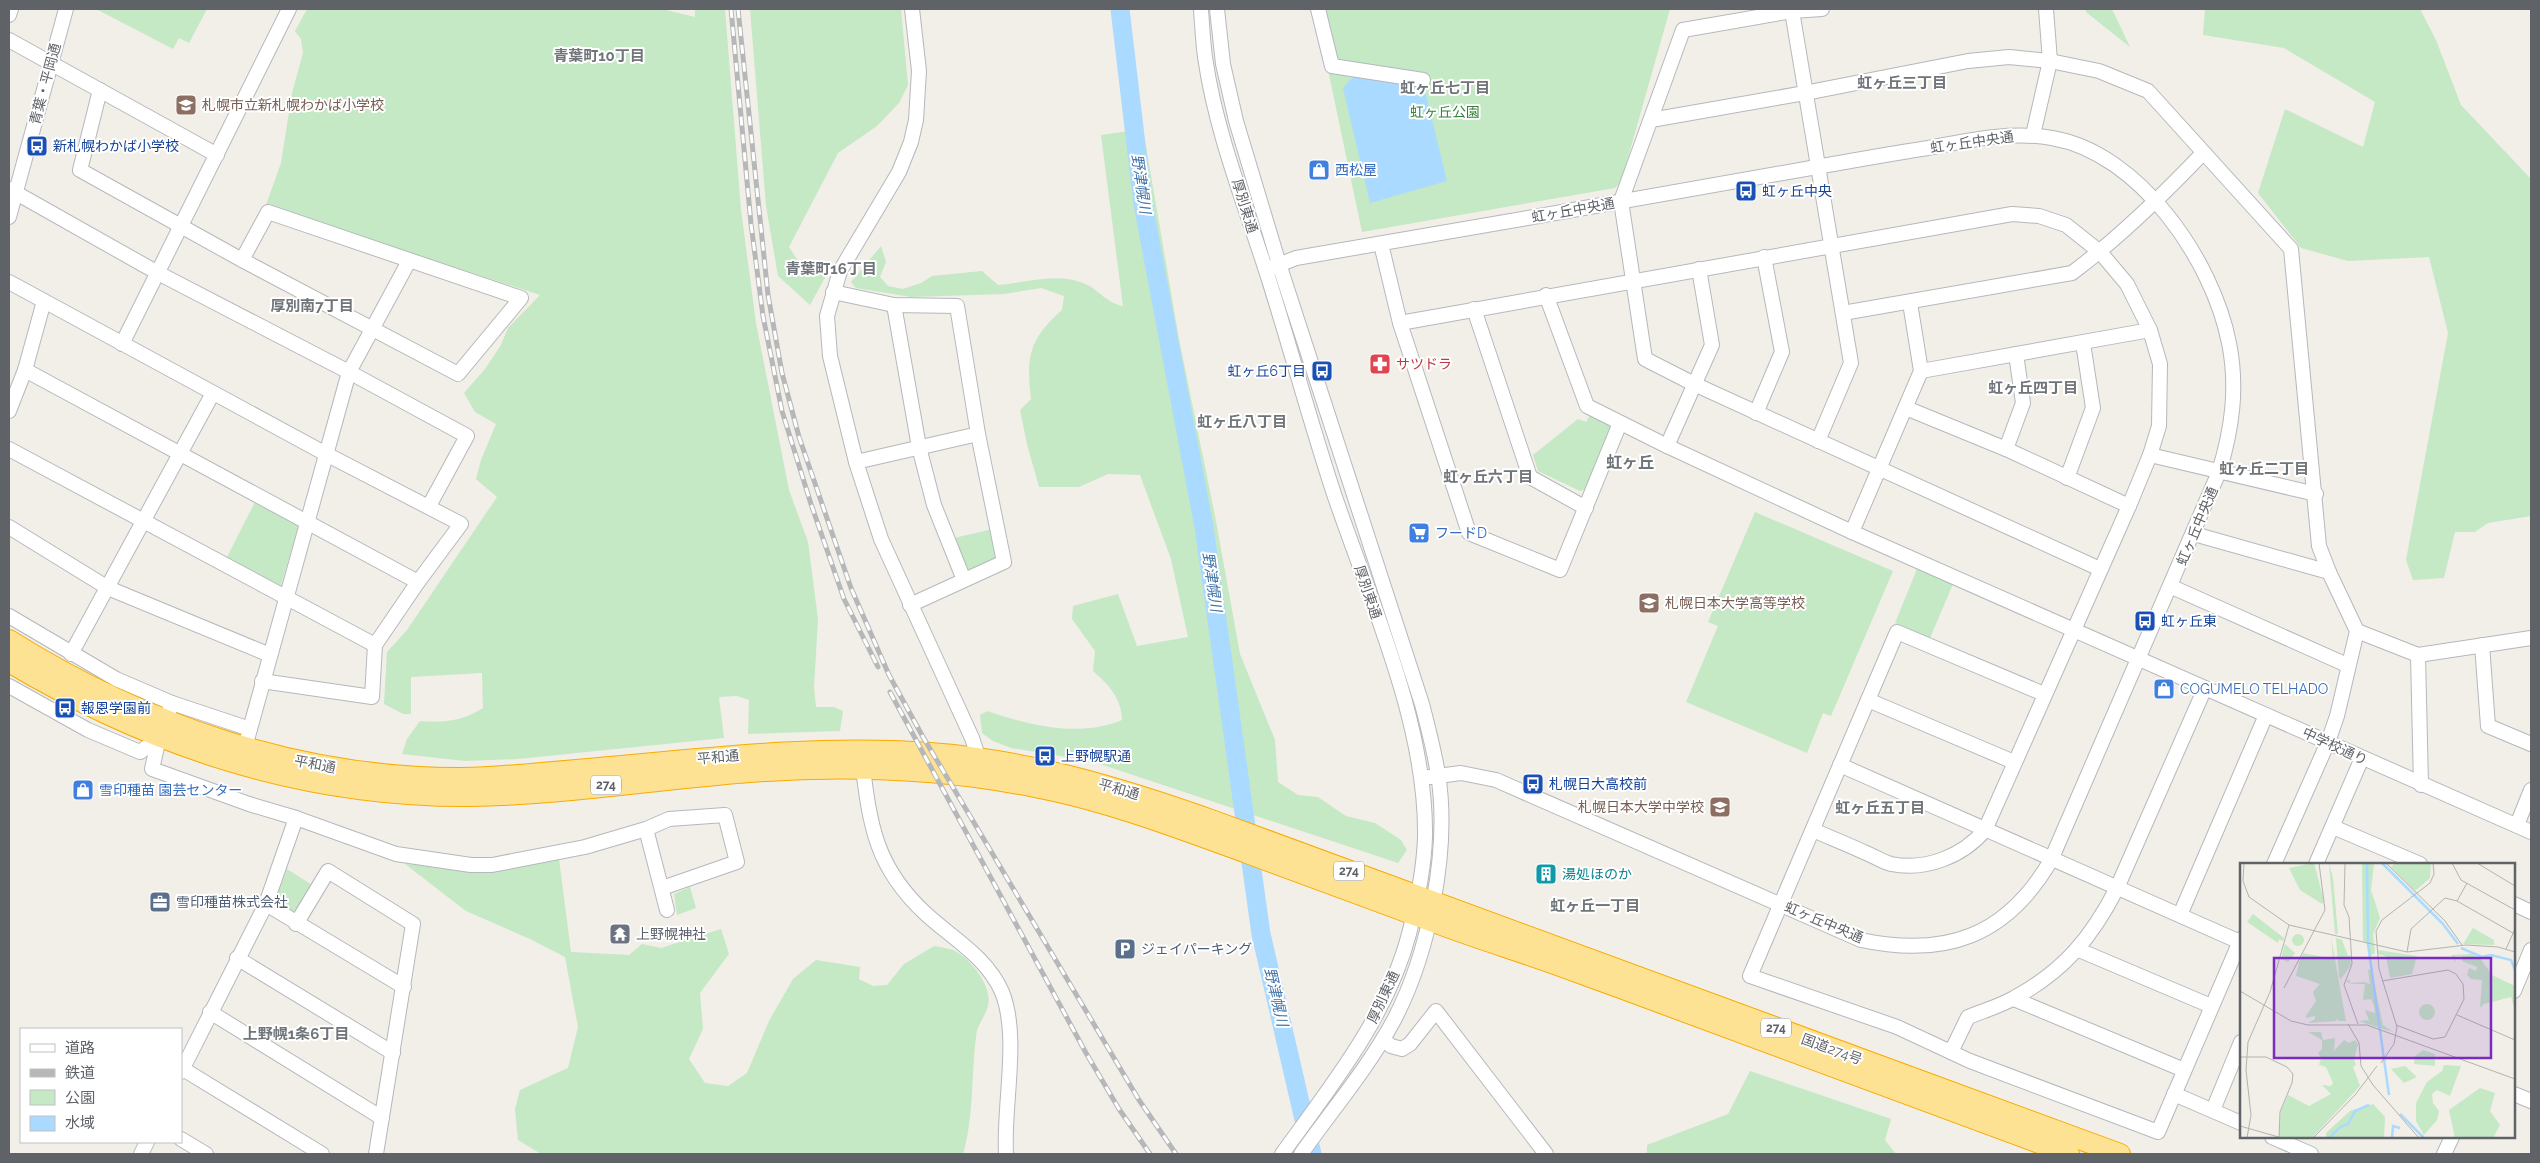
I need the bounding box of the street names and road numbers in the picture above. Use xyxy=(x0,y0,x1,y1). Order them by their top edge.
street label: 青葉・平岡通 xyxy=(26,41,64,127)
street label: 虹ヶ丘中央通 xyxy=(1929,128,2015,156)
street label: 厚別東通 xyxy=(1229,177,1261,235)
street label: 虹ヶ丘中央通 xyxy=(1530,195,1616,225)
street label: 虹ヶ丘中央通 xyxy=(2173,484,2221,568)
street label: 厚別東通 xyxy=(1351,563,1385,621)
street label: 中学校通り xyxy=(2300,724,2370,768)
street label: 平和通 xyxy=(696,747,740,767)
street label: 平和通 xyxy=(293,752,337,776)
road number: 274 xyxy=(591,776,621,794)
street label: 平和通 xyxy=(1097,776,1141,802)
road number: 274 xyxy=(1334,861,1364,880)
street label: 虹ヶ丘中央通 xyxy=(1782,898,1866,946)
street label: 厚別東通 xyxy=(1364,968,1402,1026)
road number: 274 xyxy=(1761,1018,1791,1038)
street label: 国道274号 xyxy=(1799,1031,1865,1067)

